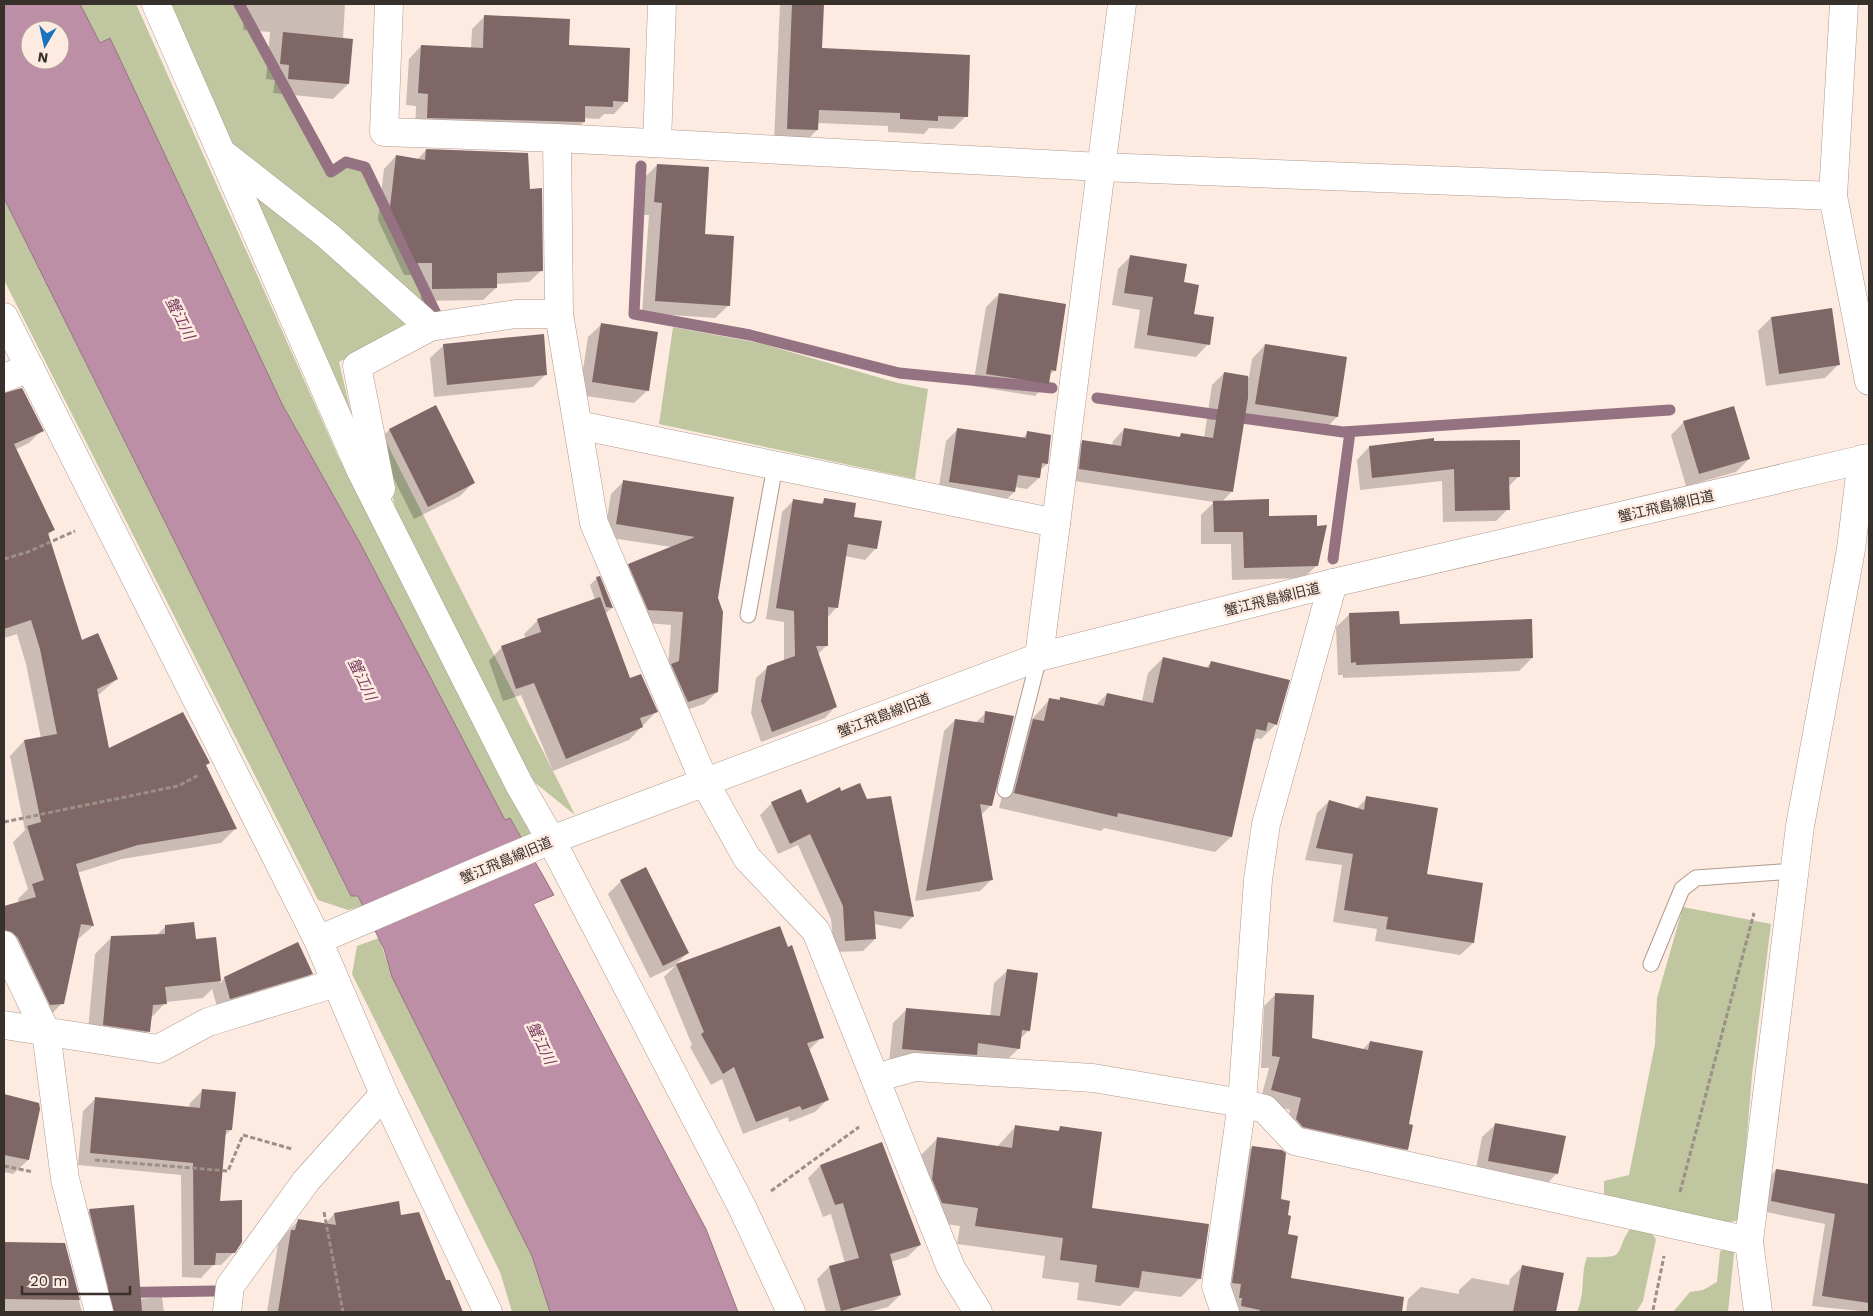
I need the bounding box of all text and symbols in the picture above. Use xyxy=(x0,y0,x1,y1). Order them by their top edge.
north arrow xyxy=(20,20,70,70)
text: N xyxy=(37,49,49,67)
water label: 蟹江川 xyxy=(162,294,199,344)
street label: 蟹江飛島線旧道 xyxy=(1616,487,1716,525)
street label: 蟹江飛島線旧道 xyxy=(1223,579,1321,619)
water label: 蟹江川 xyxy=(344,655,381,705)
street label: 蟹江飛島線旧道 xyxy=(835,690,933,740)
street label: 蟹江飛島線旧道 xyxy=(458,833,554,887)
water label: 蟹江川 xyxy=(523,1019,560,1069)
scale bar xyxy=(22,1264,130,1296)
text: 20 m xyxy=(30,1272,68,1290)

